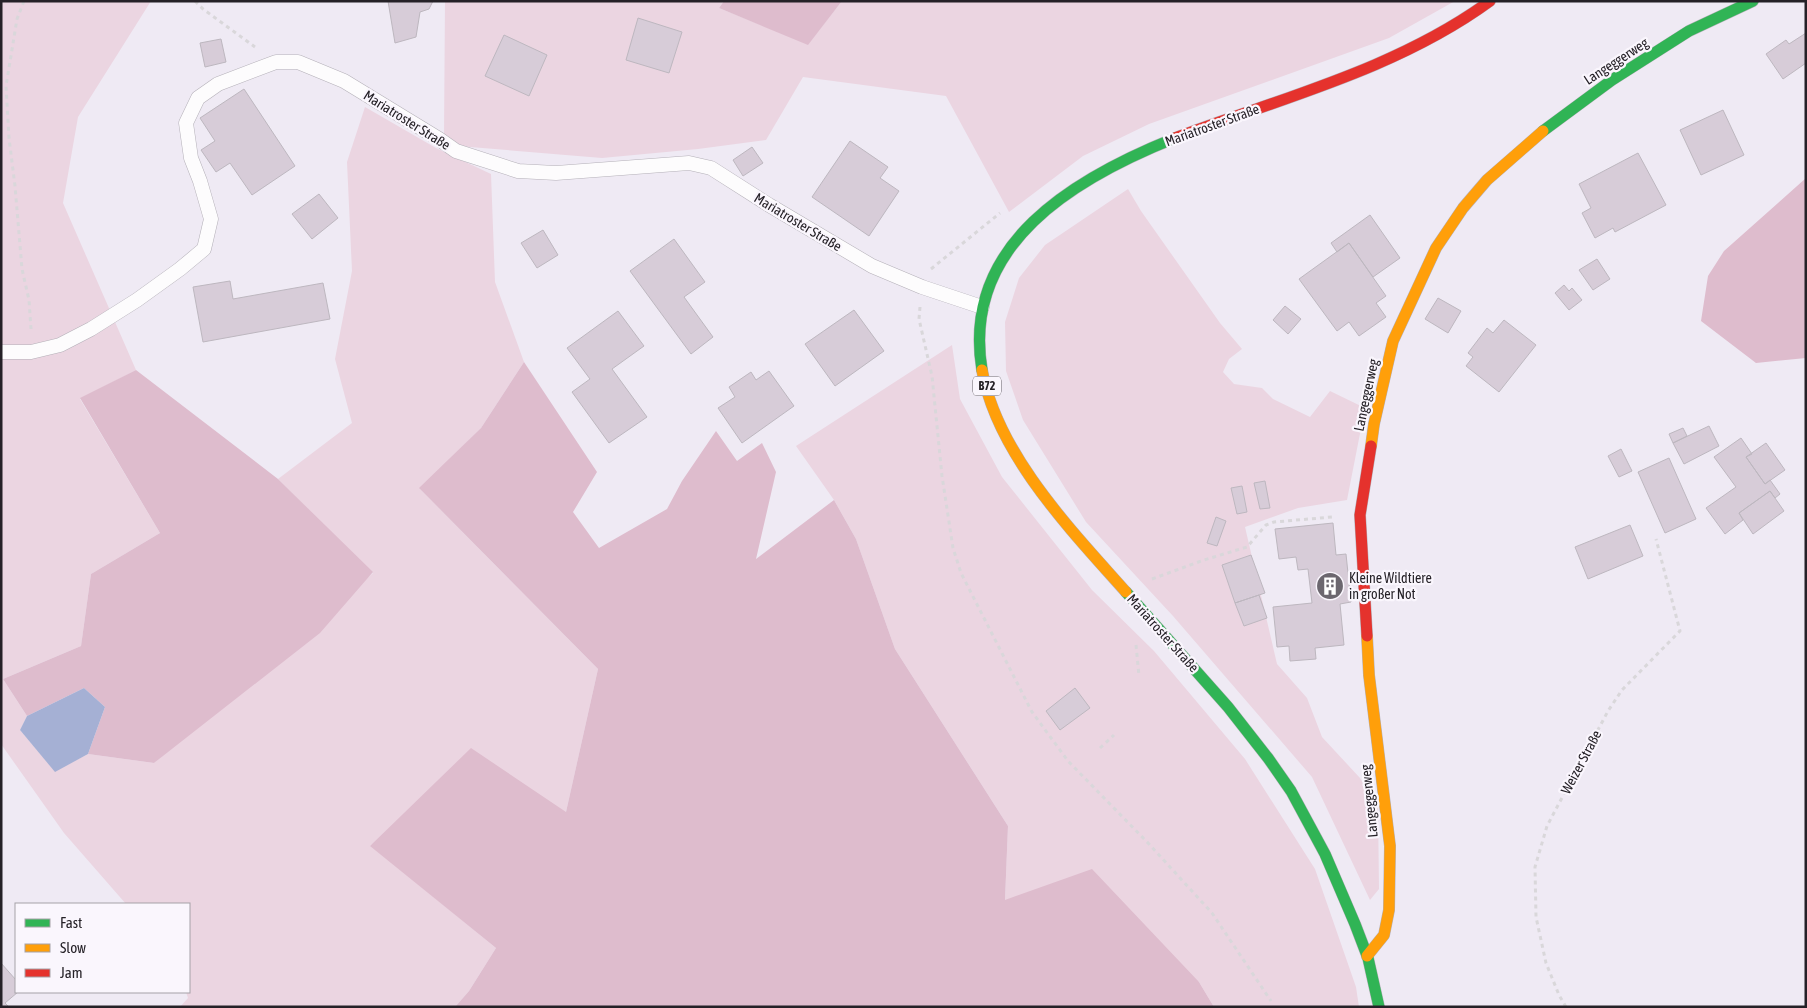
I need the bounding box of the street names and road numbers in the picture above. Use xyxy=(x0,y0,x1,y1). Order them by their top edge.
street label: Langeggerweg xyxy=(1581,34,1651,88)
street label: Mariatroster Straße xyxy=(361,87,453,153)
street label: Mariatroster Straße xyxy=(1163,101,1261,149)
street label: Mariatroster Straße xyxy=(751,190,845,254)
street label: Langeggerweg xyxy=(1351,357,1381,433)
road number: B72 xyxy=(973,376,1001,396)
street label: Mariatroster Straße xyxy=(1124,591,1202,675)
street label: Weizer Straße xyxy=(1558,727,1604,797)
street label: Langeggerweg xyxy=(1357,764,1381,838)

